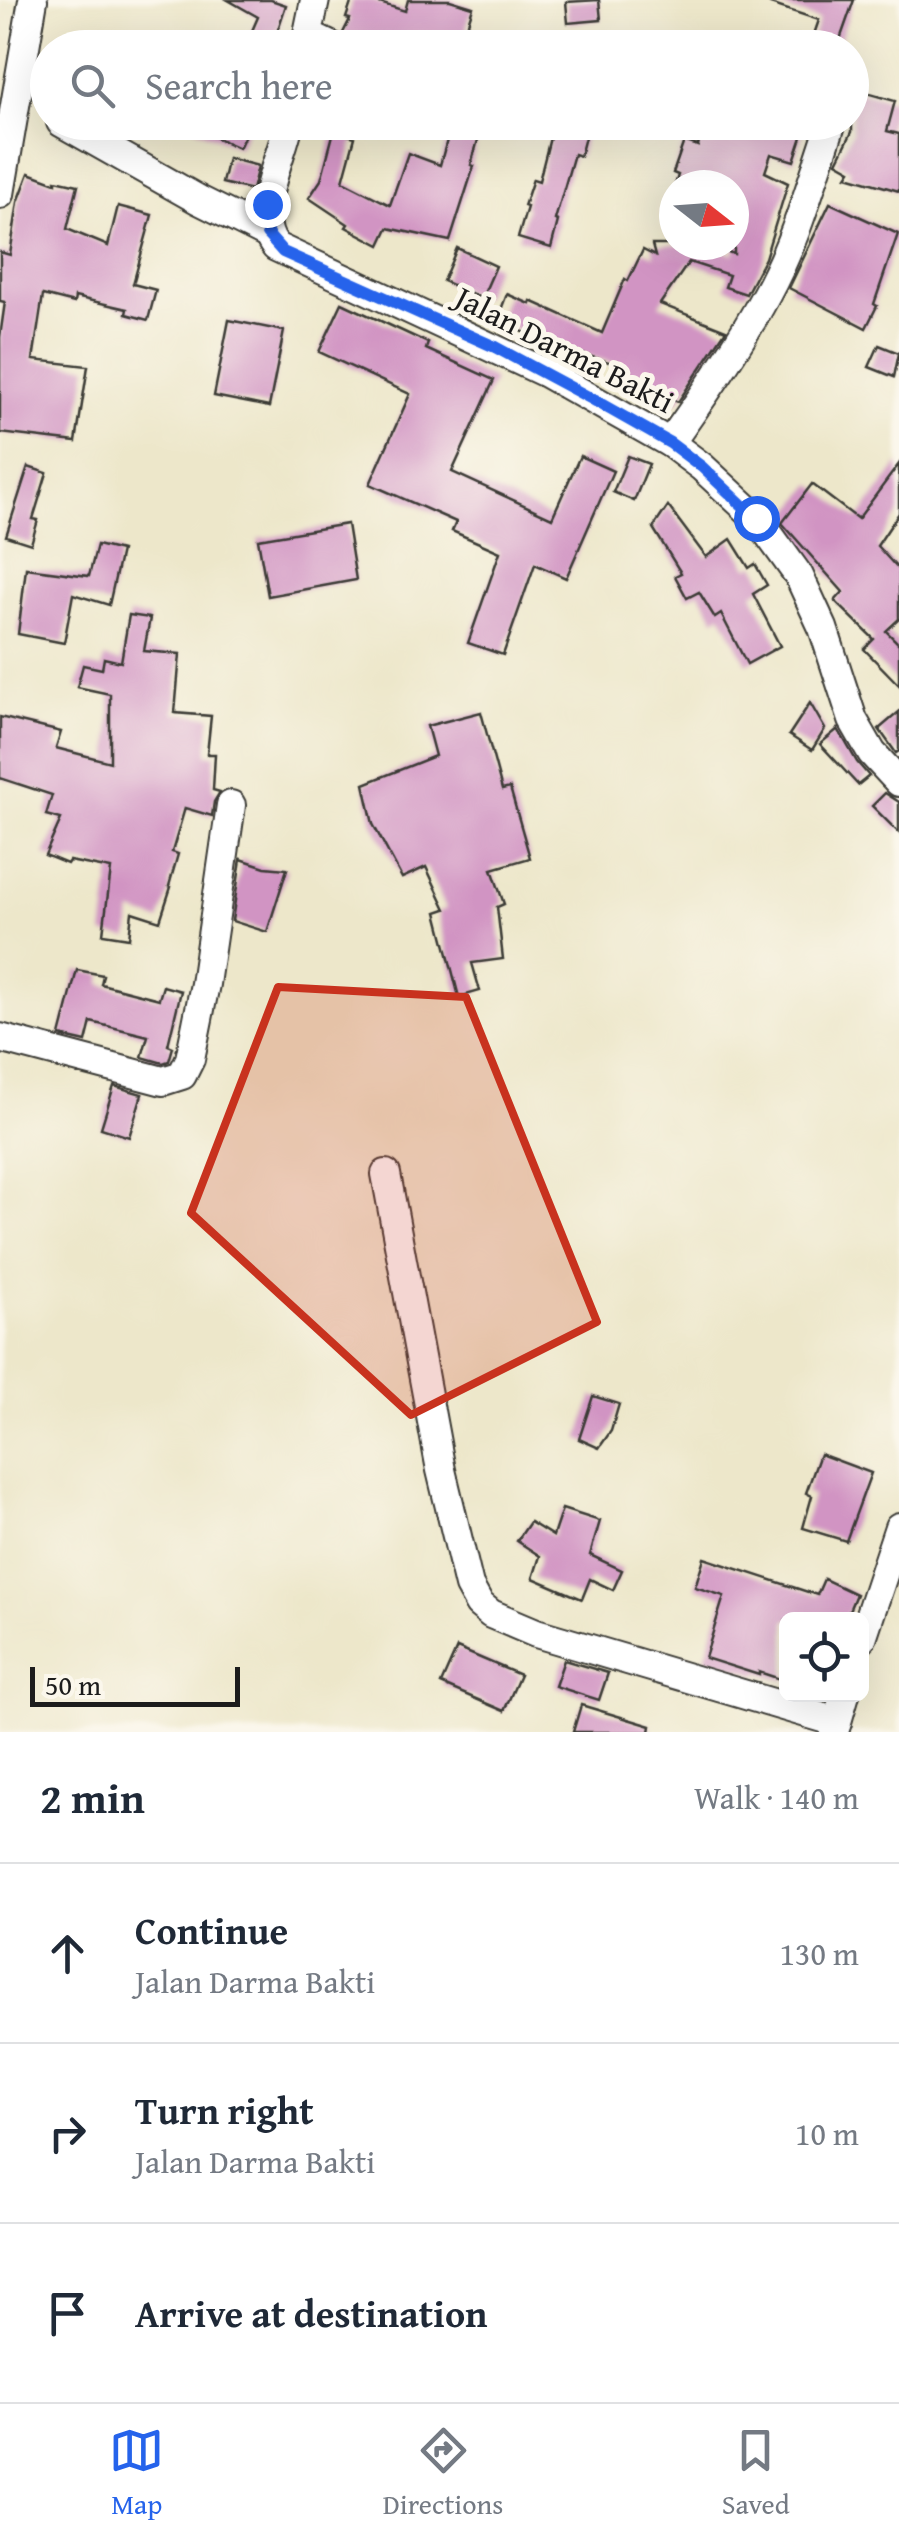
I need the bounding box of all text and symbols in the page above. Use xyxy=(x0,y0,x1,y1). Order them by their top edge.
search box xyxy=(30,30,869,140)
text: Search here xyxy=(145,57,333,113)
icon: search xyxy=(65,58,120,113)
north arrow xyxy=(659,170,749,260)
route end xyxy=(245,182,291,228)
street label: Jalan Darma Bakti xyxy=(444,272,683,424)
route start xyxy=(734,496,780,542)
map controls xyxy=(779,1612,869,1702)
button: locate xyxy=(779,1612,869,1702)
scale bar xyxy=(30,1662,240,1706)
text: 50 m xyxy=(45,1664,101,1705)
text: 2 min xyxy=(40,1767,145,1828)
text: Walk · 140 m xyxy=(694,1774,859,1821)
text: Continue xyxy=(135,1902,288,1958)
icon: ahead xyxy=(40,1926,95,1981)
text: 130 m xyxy=(780,1930,859,1977)
text: Jalan Darma Bakti xyxy=(135,1958,375,2005)
text: Turn right xyxy=(135,2082,314,2138)
icon: right xyxy=(40,2106,95,2161)
text: 10 m xyxy=(795,2110,859,2157)
text: Jalan Darma Bakti xyxy=(135,2138,375,2185)
text: Arrive at destination xyxy=(135,2285,488,2341)
icon: arrive xyxy=(40,2286,95,2341)
tab: Map xyxy=(109,2423,164,2524)
tab: Directions xyxy=(383,2423,503,2524)
tab: Saved xyxy=(722,2423,790,2524)

